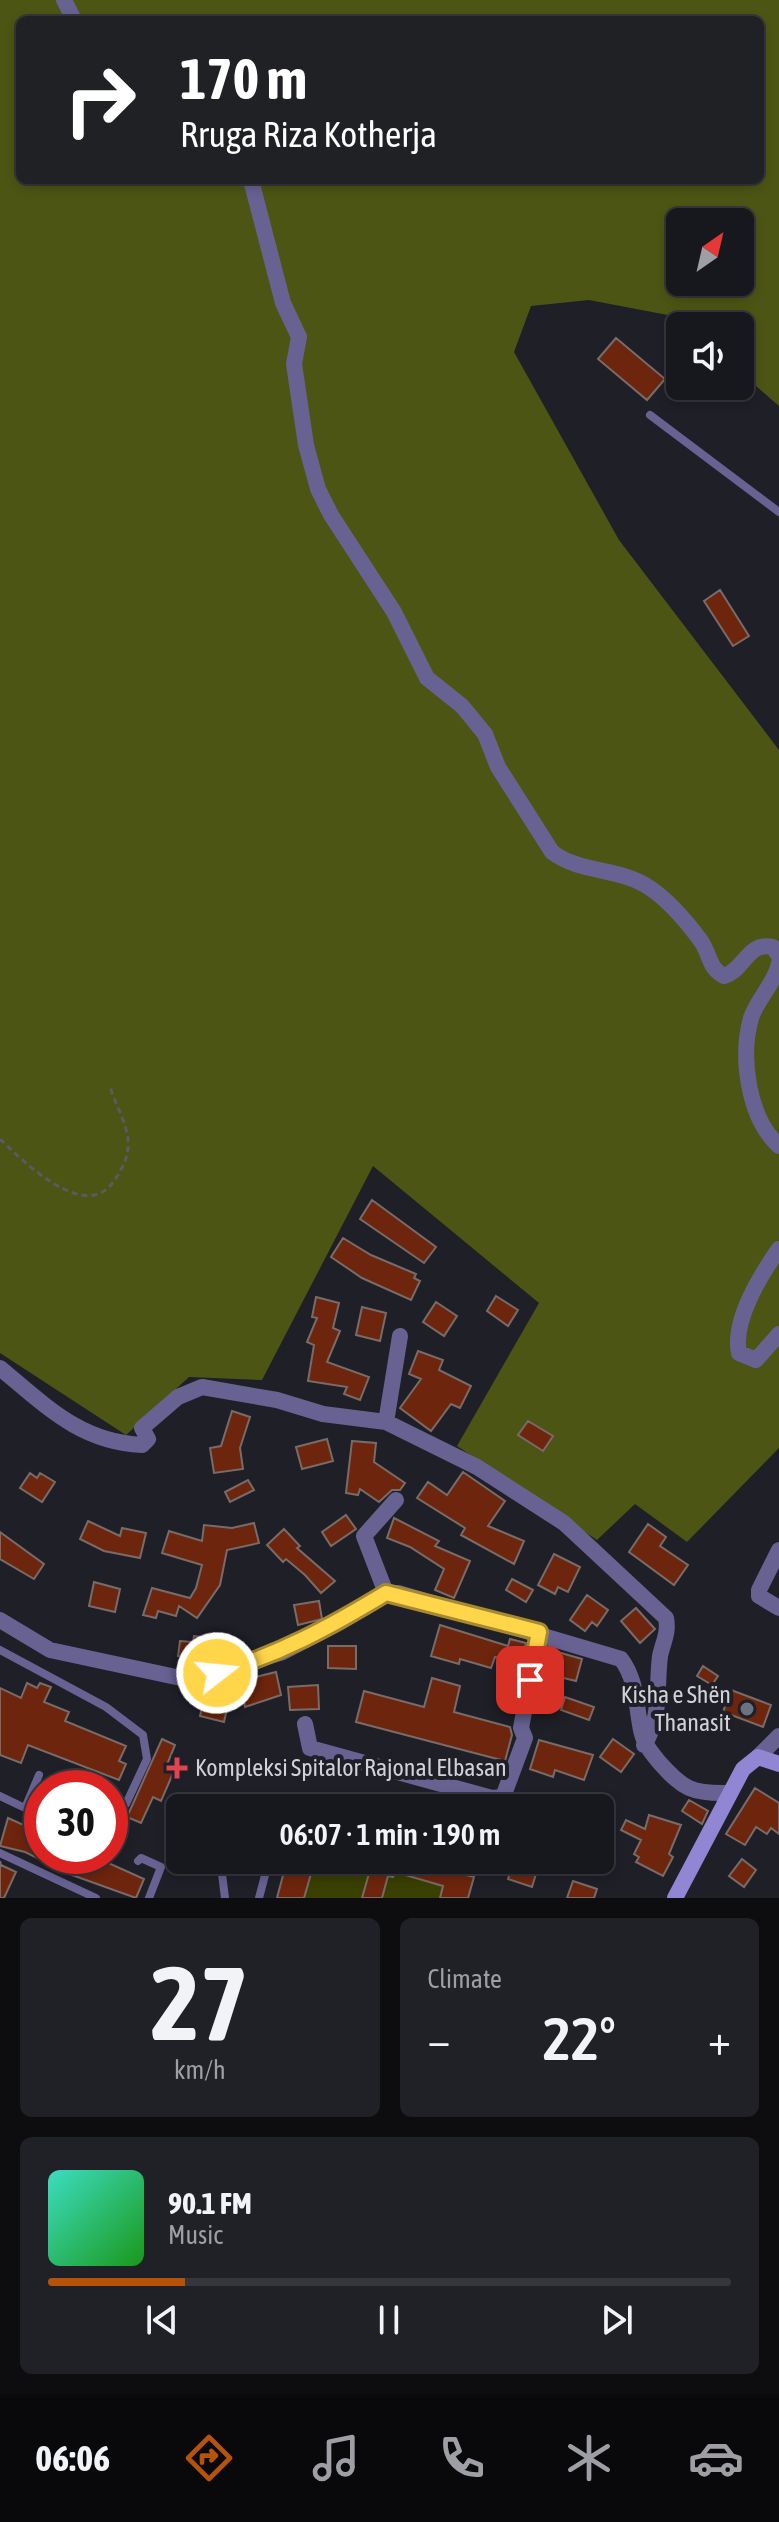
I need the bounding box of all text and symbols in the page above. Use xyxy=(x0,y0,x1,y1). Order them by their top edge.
text: 170 m xyxy=(180,47,307,111)
icon: right xyxy=(48,48,152,152)
text: Rruga Riza Kotherja xyxy=(180,113,437,155)
north arrow xyxy=(666,208,754,296)
map controls xyxy=(666,208,754,400)
button: sound xyxy=(666,312,754,400)
position arrow xyxy=(175,1631,259,1715)
pin xyxy=(496,1646,564,1714)
icon: arrive xyxy=(508,1658,552,1702)
place label: Kisha e Shën Thanasit xyxy=(621,1681,731,1736)
marker: Kisha e Shën Thanasit xyxy=(738,1700,756,1718)
place label: Kompleksi Spitalor Rajonal Elbasan xyxy=(195,1754,507,1781)
marker: Kompleksi Spitalor Rajonal Elbasan xyxy=(166,1757,188,1779)
speed limit sign: 30 xyxy=(24,1770,128,1874)
text: 06:07 · 1 min · 190 m xyxy=(280,1817,500,1851)
text: 27 xyxy=(151,1943,249,2062)
text: Climate xyxy=(428,1964,502,1994)
text: 22° xyxy=(543,2004,616,2073)
text: − xyxy=(428,2014,450,2064)
text: + xyxy=(708,2014,731,2064)
text: km/h xyxy=(174,2055,226,2085)
text: 90.1 FM xyxy=(168,2186,252,2220)
text: Music xyxy=(168,2220,223,2250)
icon: previous xyxy=(140,2298,184,2342)
icon: pause xyxy=(367,2298,411,2342)
icon: next xyxy=(595,2298,639,2342)
icon: directions xyxy=(181,2430,237,2486)
icon: music xyxy=(308,2430,364,2486)
icon: phone xyxy=(434,2430,490,2486)
icon: climate xyxy=(561,2430,617,2486)
icon: car xyxy=(688,2430,744,2486)
text: 06:06 xyxy=(35,2437,110,2479)

